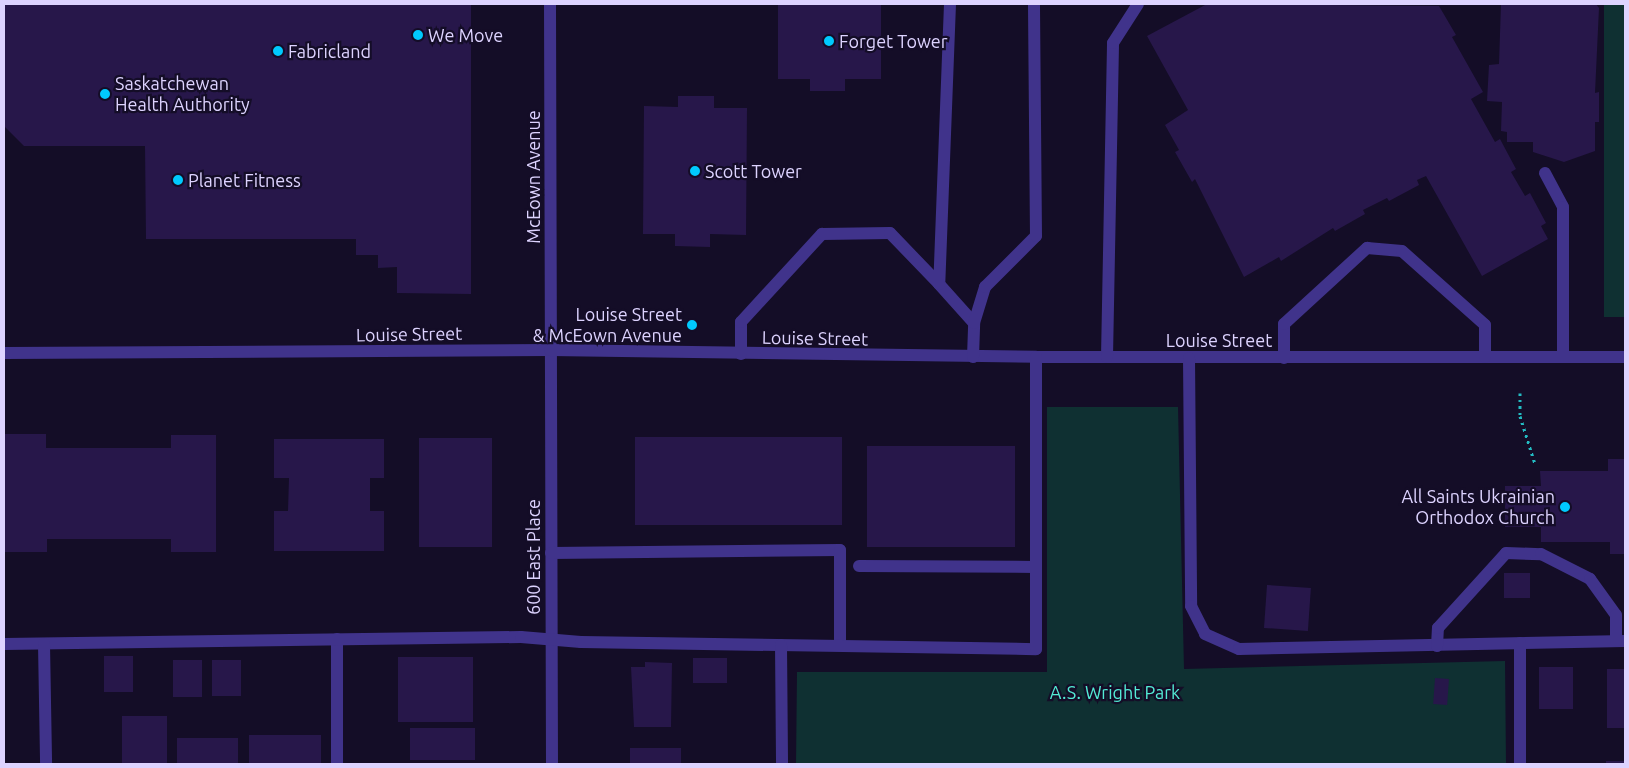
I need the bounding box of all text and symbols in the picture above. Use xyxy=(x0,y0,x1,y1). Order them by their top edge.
place label: We Move xyxy=(428,24,503,46)
marker: We Move xyxy=(412,29,424,41)
place label: Forget Tower xyxy=(839,30,948,52)
marker: Forget Tower xyxy=(823,35,835,47)
place label: Fabricland xyxy=(288,40,371,62)
marker: Fabricland xyxy=(272,45,284,57)
place label: Saskatchewan Health Authority xyxy=(115,73,250,116)
marker: Saskatchewan Health Authority xyxy=(99,88,111,100)
street label: McEown Avenue xyxy=(522,110,544,244)
place label: Scott Tower xyxy=(705,160,802,182)
marker: Scott Tower xyxy=(689,165,701,177)
place label: Planet Fitness xyxy=(188,169,301,191)
marker: Planet Fitness xyxy=(172,174,184,186)
place label: Louise Street & McEown Avenue xyxy=(533,304,682,346)
marker: Louise Street & McEown Avenue xyxy=(686,319,698,331)
street label: Louise Street xyxy=(356,322,462,346)
street label: Louise Street xyxy=(762,326,868,350)
street label: Louise Street xyxy=(1166,329,1272,351)
place label: All Saints Ukrainian Orthodox Church xyxy=(1401,486,1555,528)
street label: 600 East Place xyxy=(522,499,544,615)
marker: All Saints Ukrainian Orthodox Church xyxy=(1559,501,1571,513)
park label: A.S. Wright Park xyxy=(1050,681,1180,703)

